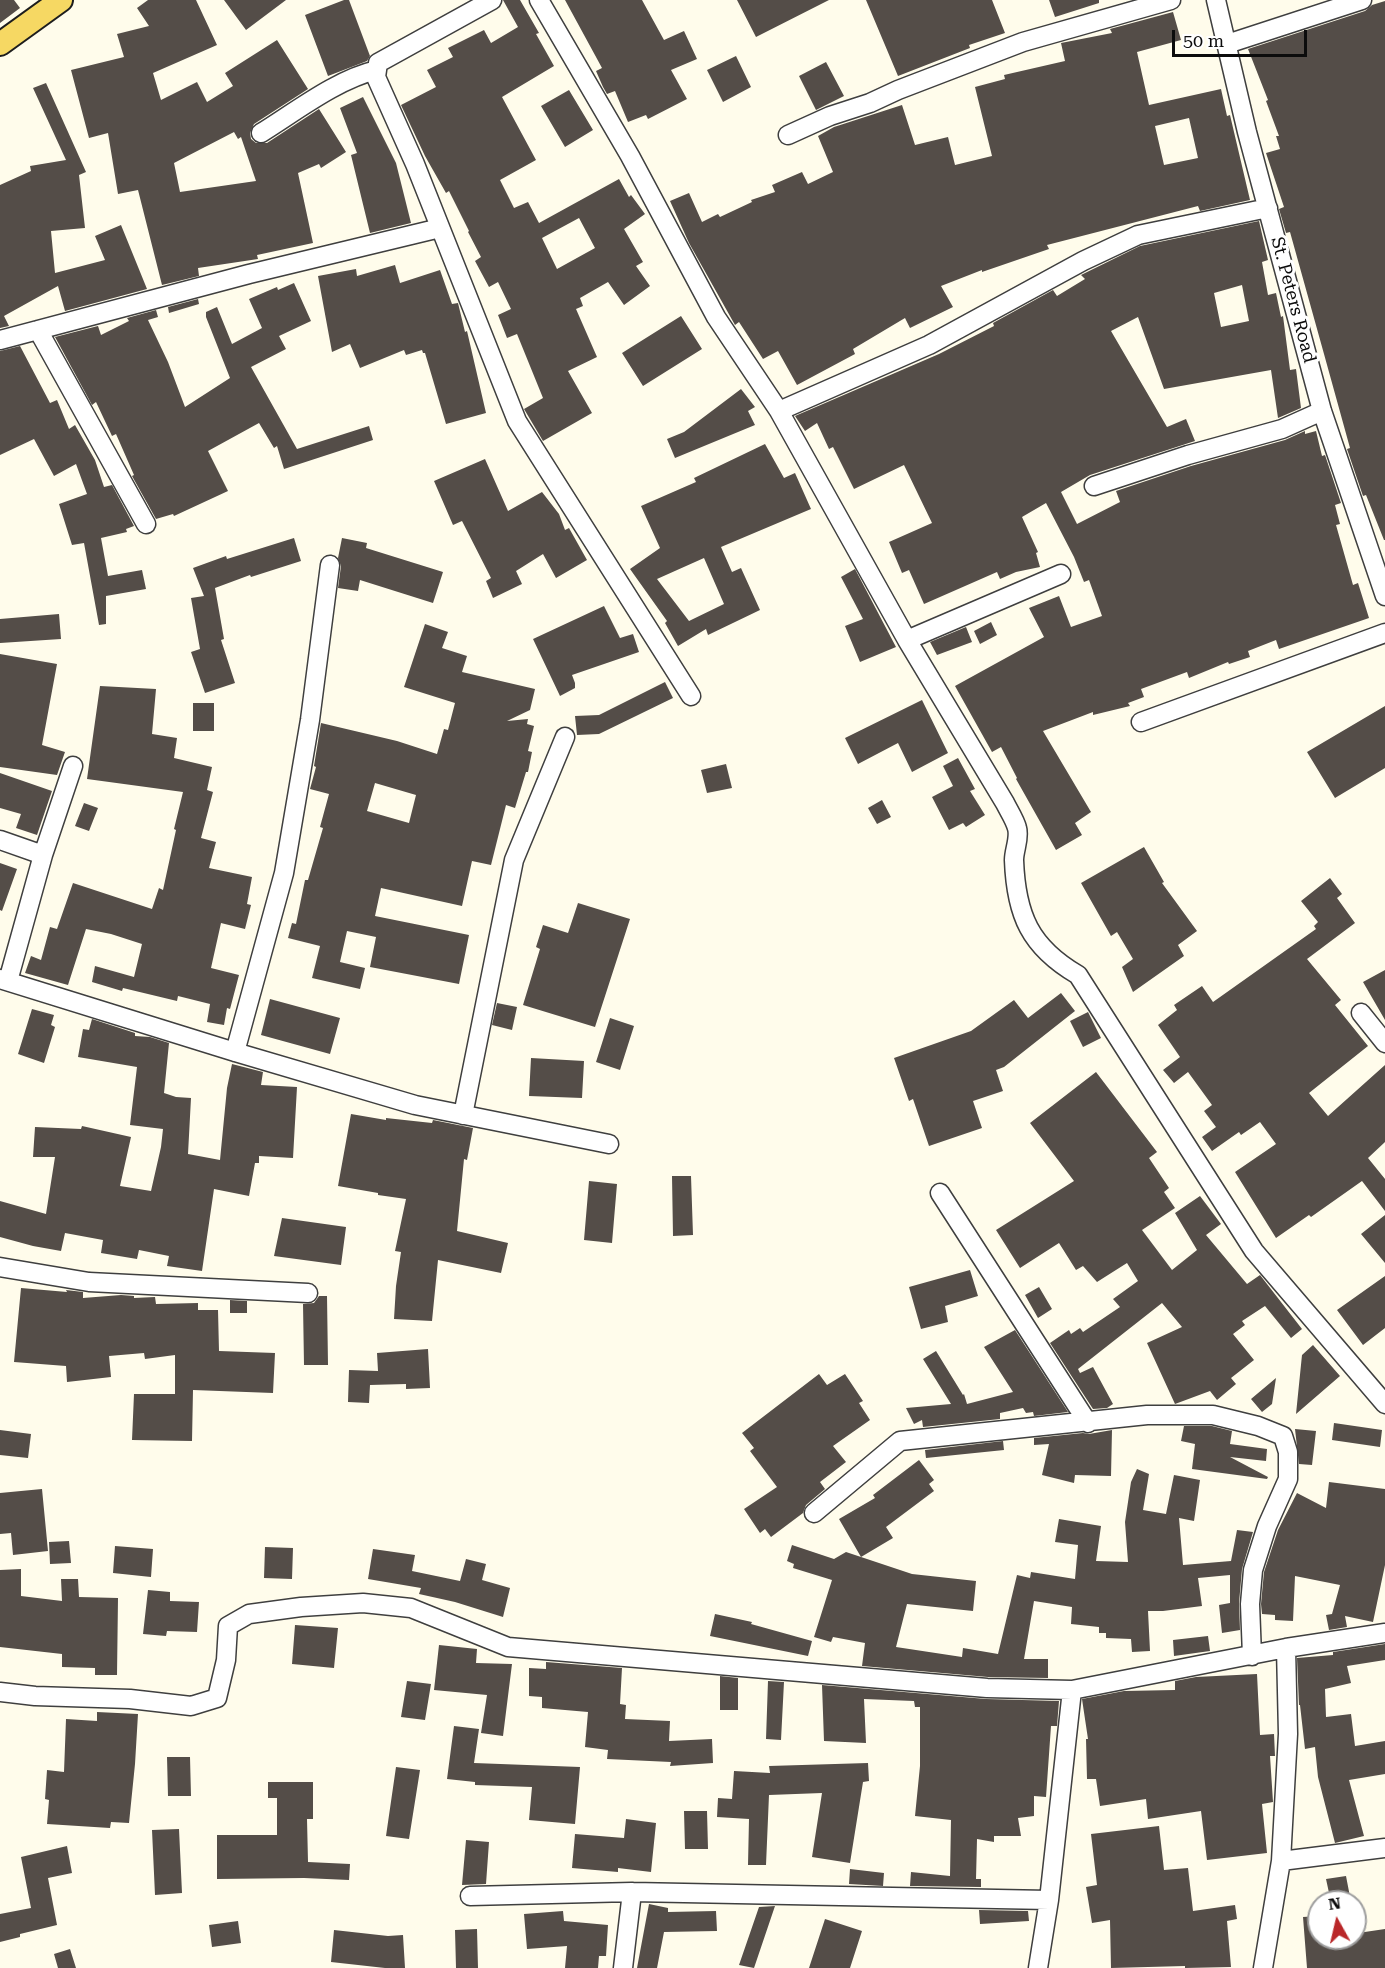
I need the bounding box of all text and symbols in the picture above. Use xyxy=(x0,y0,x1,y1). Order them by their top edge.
scale bar xyxy=(1175,18,1310,56)
text: 50 m xyxy=(1183,30,1224,51)
street label: St. Peters Road xyxy=(1266,235,1320,365)
north arrow xyxy=(1307,1890,1367,1950)
text: N xyxy=(1327,1893,1342,1914)

